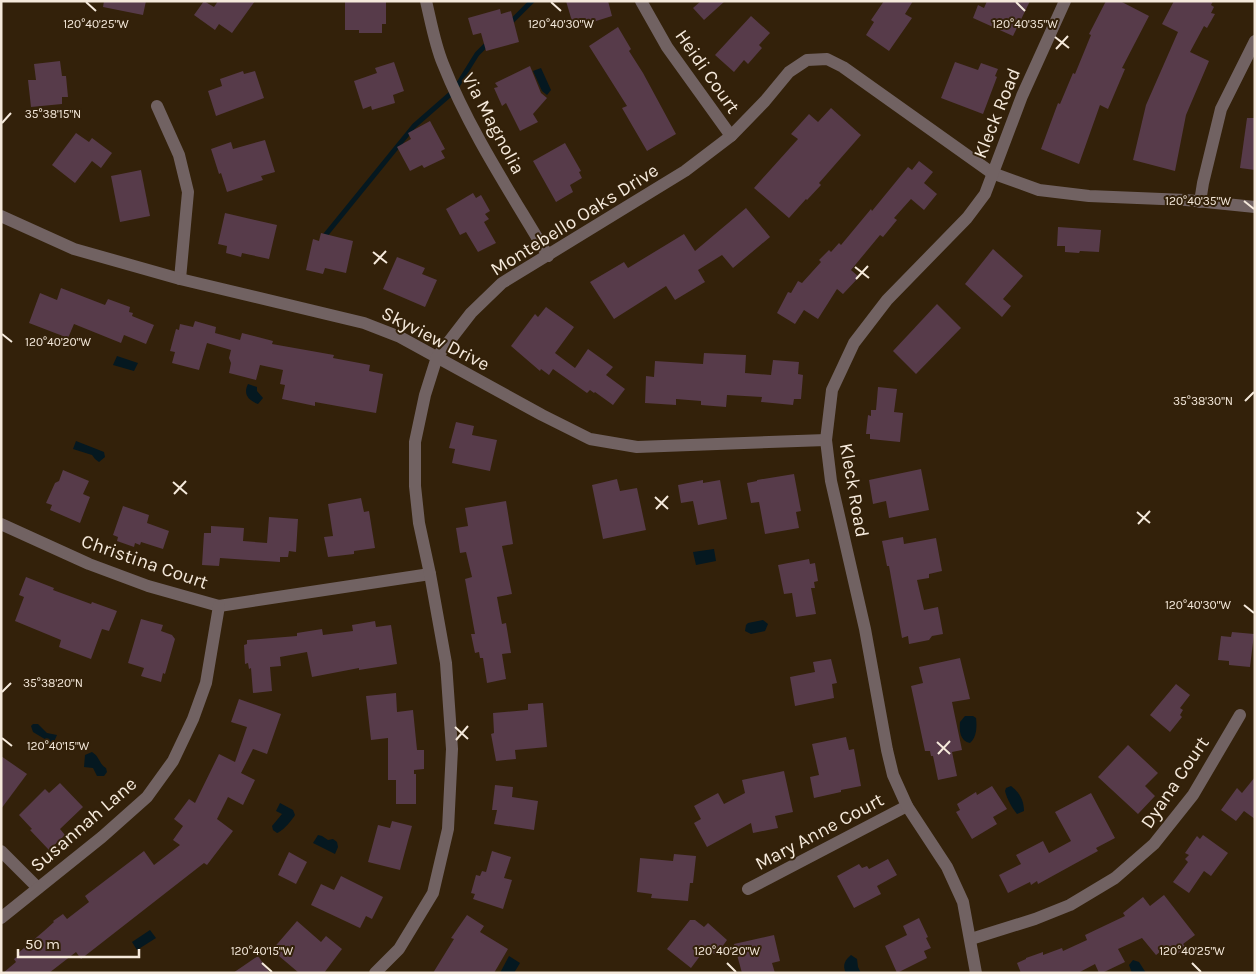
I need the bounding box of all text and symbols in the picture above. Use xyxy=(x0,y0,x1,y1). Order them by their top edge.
text: 120°40'25"W xyxy=(63,17,129,31)
text: 120°40'30"W xyxy=(528,17,594,31)
text: 120°40'35"W xyxy=(992,17,1058,31)
street label: Heidi Court xyxy=(670,25,744,118)
street label: Kleck Road xyxy=(969,65,1025,162)
street label: Via Magnolia xyxy=(457,69,529,178)
text: 35°38'15"N xyxy=(25,107,81,121)
street label: Montebello Oaks Drive xyxy=(487,159,662,281)
text: 120°40'35"W xyxy=(1165,194,1231,208)
street label: Skyview Drive xyxy=(378,302,493,376)
text: 120°40'20"W xyxy=(25,335,91,349)
text: 35°38'30"N xyxy=(1173,394,1233,408)
street label: Kleck Road xyxy=(835,441,873,539)
street label: Christina Court xyxy=(78,530,211,594)
text: 120°40'30"W xyxy=(1165,598,1231,612)
text: 35°38'20"N xyxy=(23,676,83,690)
street label: Dyana Court xyxy=(1136,733,1214,833)
text: 120°40'15"W xyxy=(27,739,90,753)
street label: Susannah Lane xyxy=(26,773,141,877)
street label: Mary Anne Court xyxy=(751,789,888,875)
scale bar xyxy=(18,926,139,958)
text: 50 m xyxy=(25,935,60,953)
text: 120°40'15"W xyxy=(231,944,294,958)
text: 120°40'20"W xyxy=(694,944,760,958)
text: 120°40'25"W xyxy=(1159,944,1225,958)

